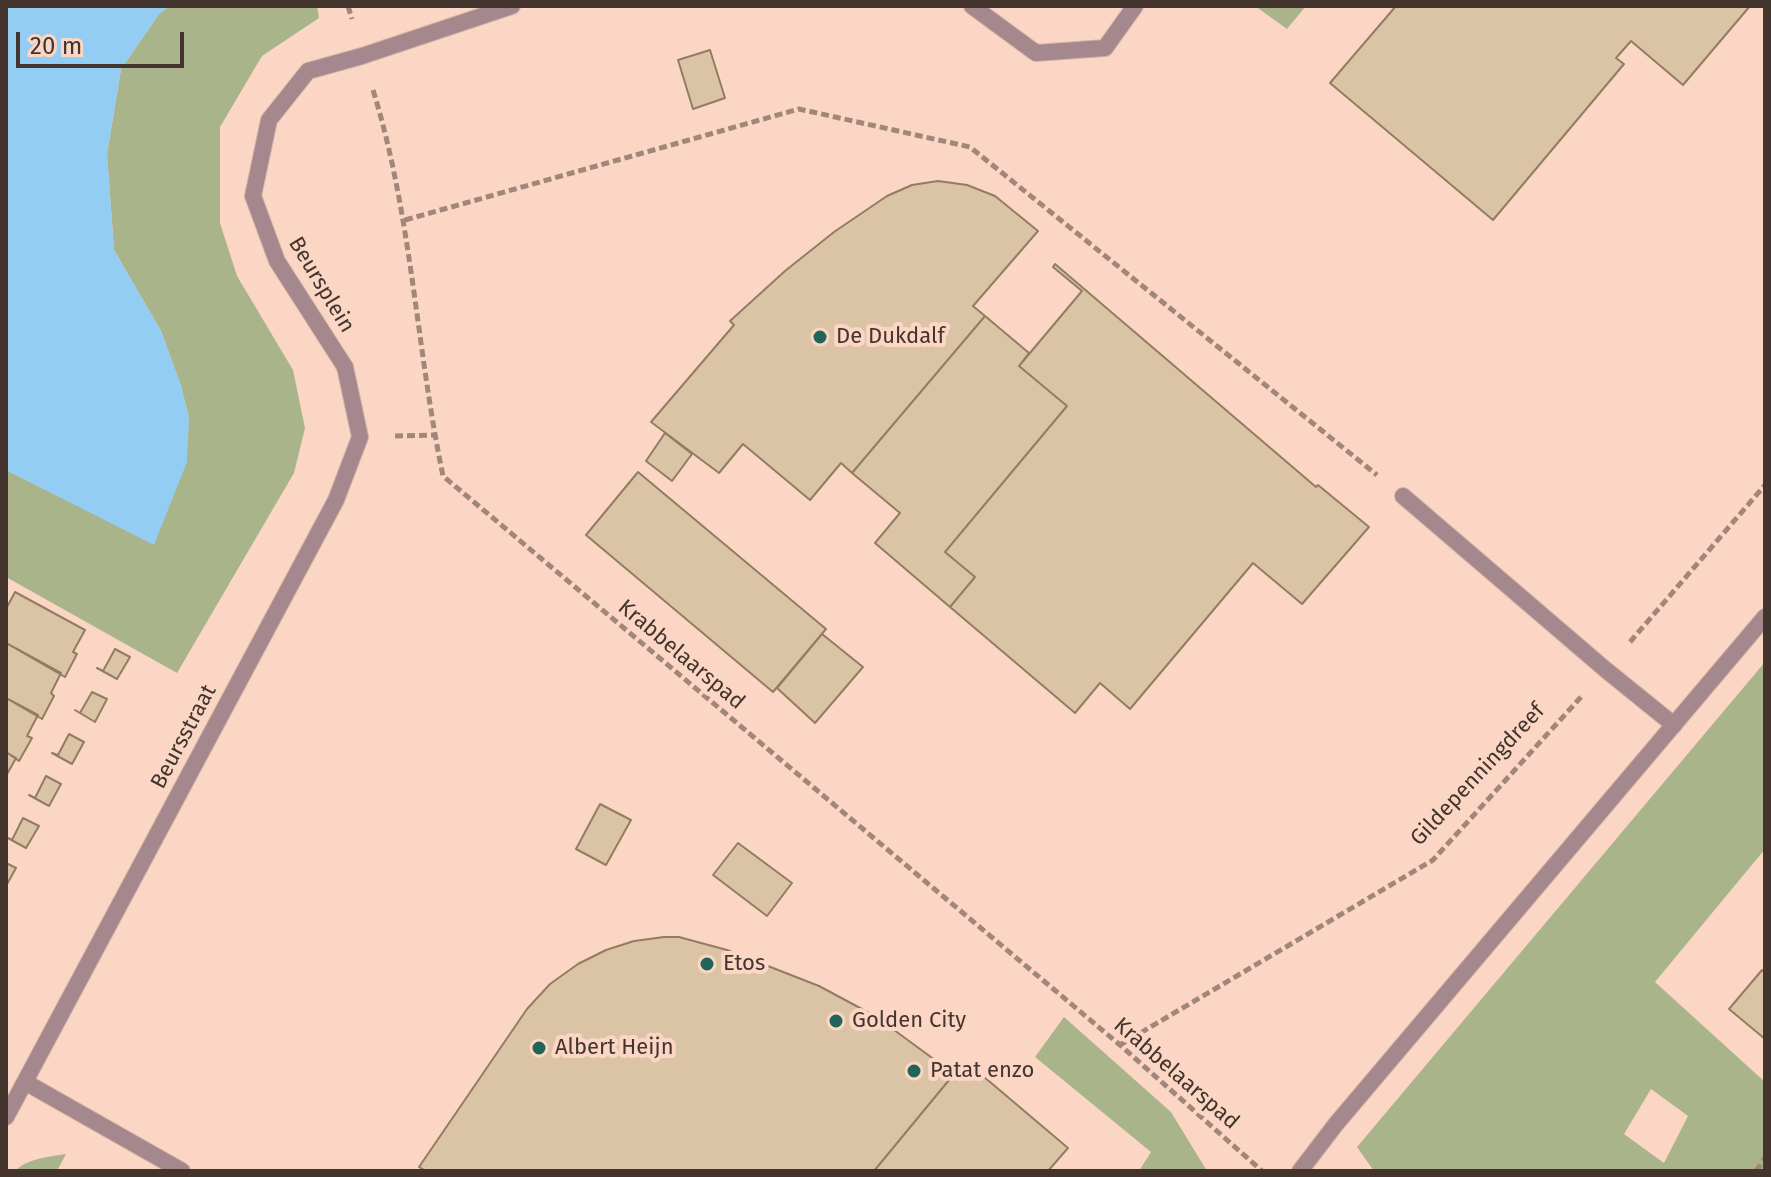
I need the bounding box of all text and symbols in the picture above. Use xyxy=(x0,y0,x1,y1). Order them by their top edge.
scale bar xyxy=(20,16,188,66)
text: 20 m xyxy=(30,32,82,60)
street label: Beursplein xyxy=(282,232,360,338)
place label: De Dukdalf xyxy=(836,324,945,350)
marker: De Dukdalf xyxy=(811,328,829,346)
street label: Krabbelaarspad xyxy=(612,594,750,716)
street label: Beursstraat xyxy=(146,680,222,794)
street label: Gildepenningdreef xyxy=(1405,698,1551,852)
place label: Etos xyxy=(723,951,765,977)
marker: Etos xyxy=(698,955,716,973)
place label: Golden City xyxy=(852,1008,966,1034)
marker: Golden City xyxy=(827,1012,845,1030)
street label: Krabbelaarspad xyxy=(1108,1012,1244,1136)
place label: Albert Heijn xyxy=(555,1035,674,1061)
marker: Albert Heijn xyxy=(530,1039,548,1057)
place label: Patat enzo xyxy=(930,1058,1034,1084)
marker: Patat enzo xyxy=(905,1062,923,1080)

